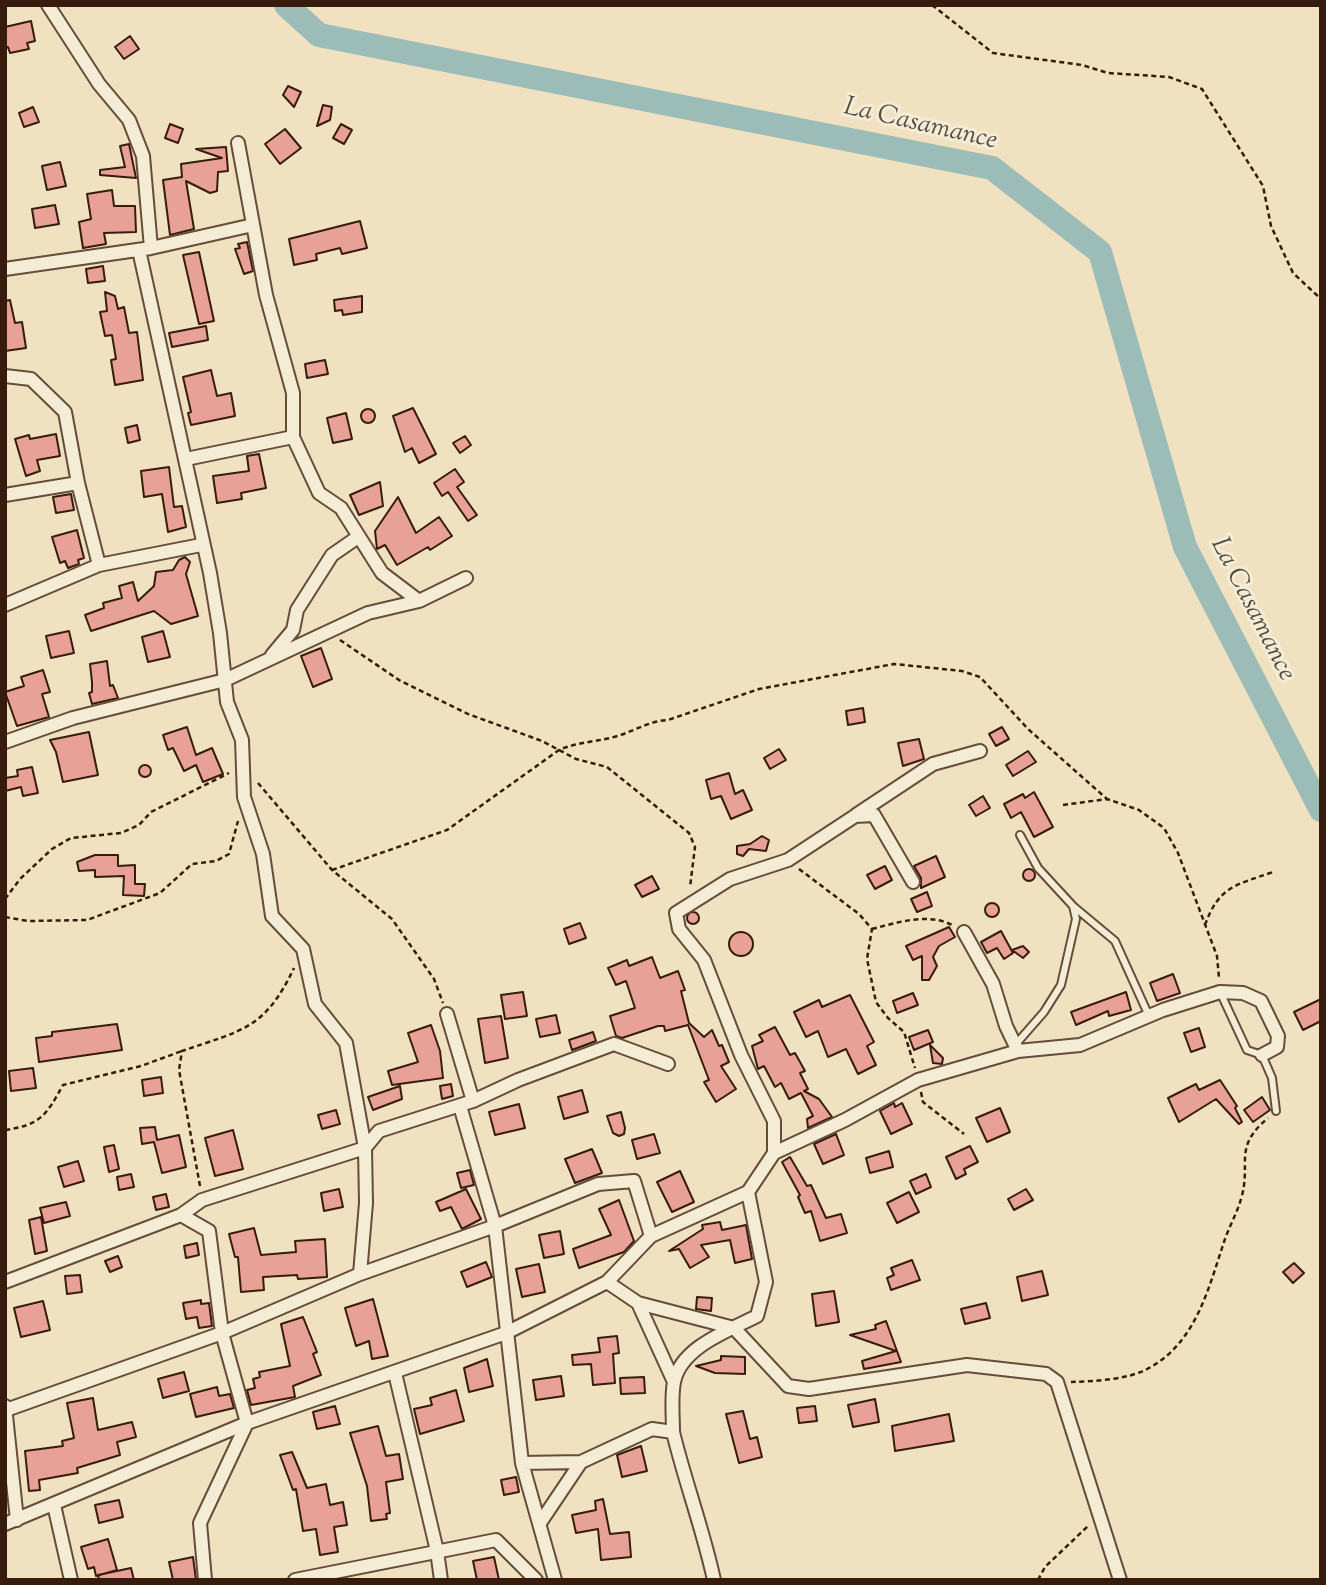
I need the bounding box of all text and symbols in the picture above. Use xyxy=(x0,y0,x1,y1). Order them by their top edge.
water label: La Casamance xyxy=(840,93,1000,159)
water label: La Casamance xyxy=(1202,533,1300,687)

